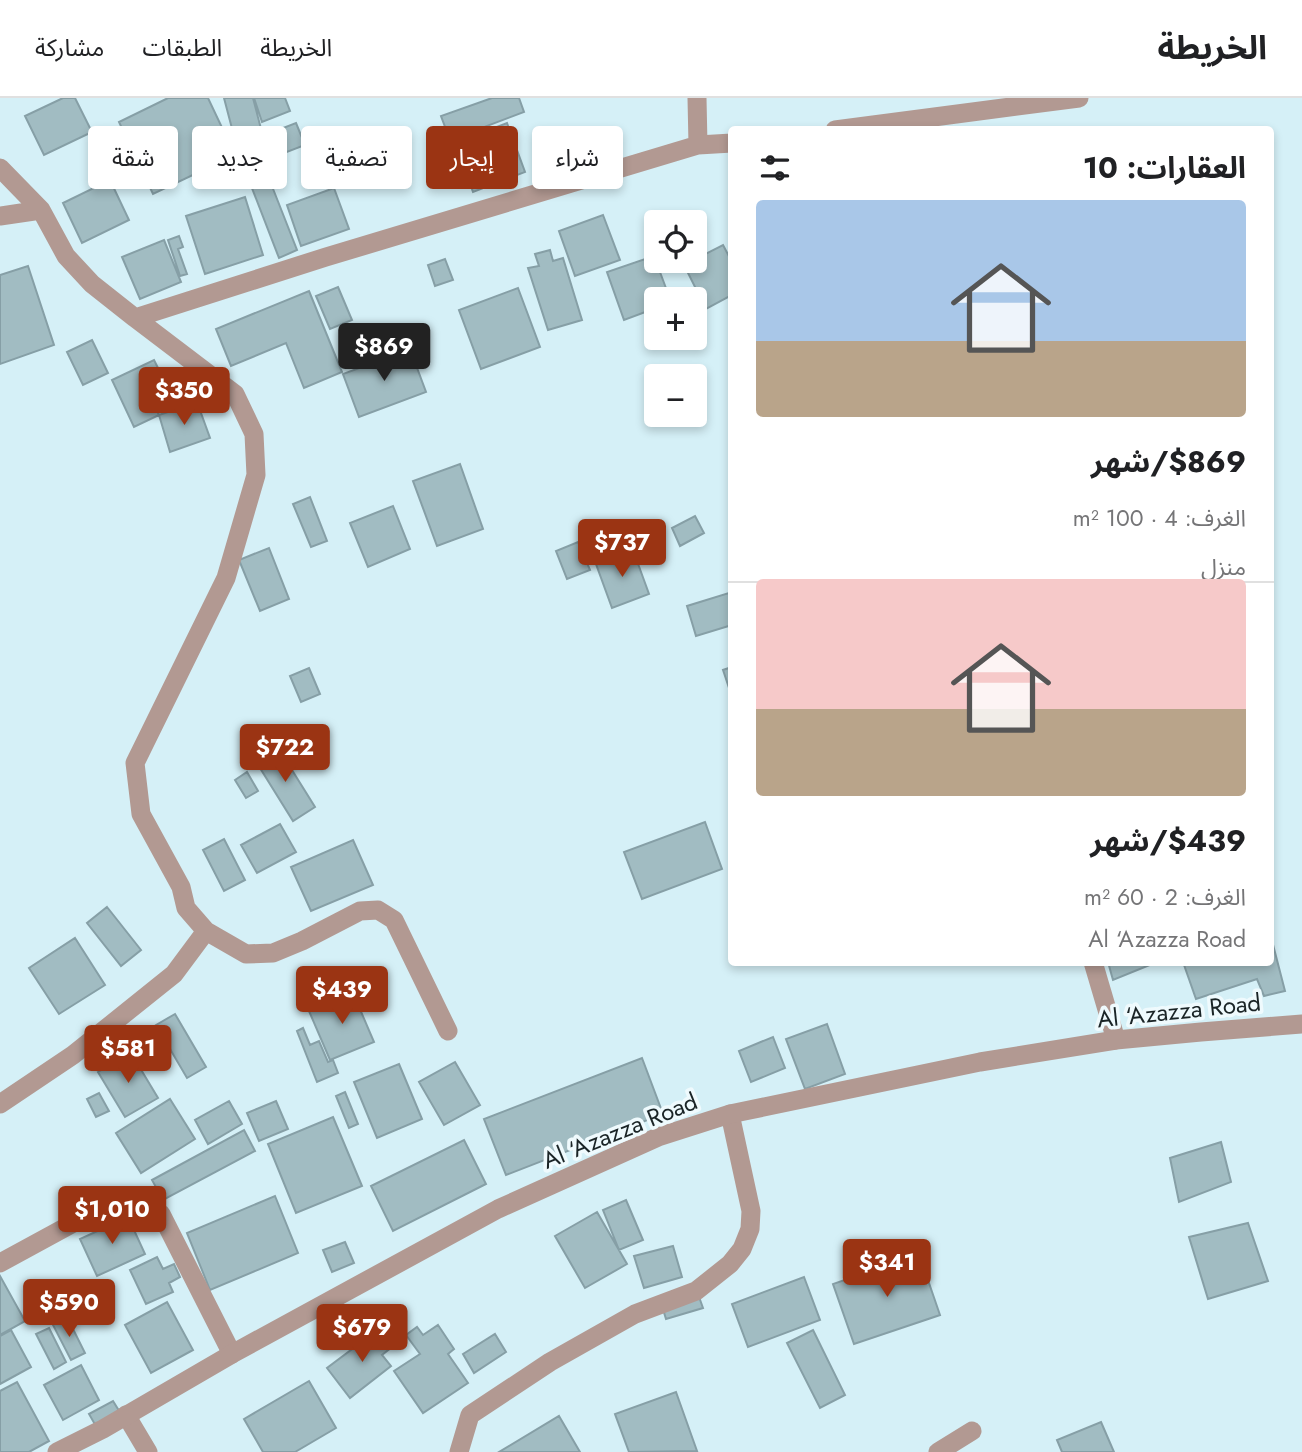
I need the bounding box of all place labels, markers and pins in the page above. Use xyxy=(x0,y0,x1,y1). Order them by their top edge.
pin: $869 xyxy=(343,324,425,383)
pin: $350 xyxy=(143,368,225,427)
pin: $737 xyxy=(581,519,663,579)
pin: $722 xyxy=(244,724,326,784)
pin: $439 xyxy=(301,967,383,1026)
pin: $581 xyxy=(87,1026,169,1085)
pin: $1,010 xyxy=(55,1186,169,1246)
pin: $341 xyxy=(846,1240,928,1299)
pin: $590 xyxy=(28,1280,110,1339)
pin: $679 xyxy=(321,1304,403,1364)

